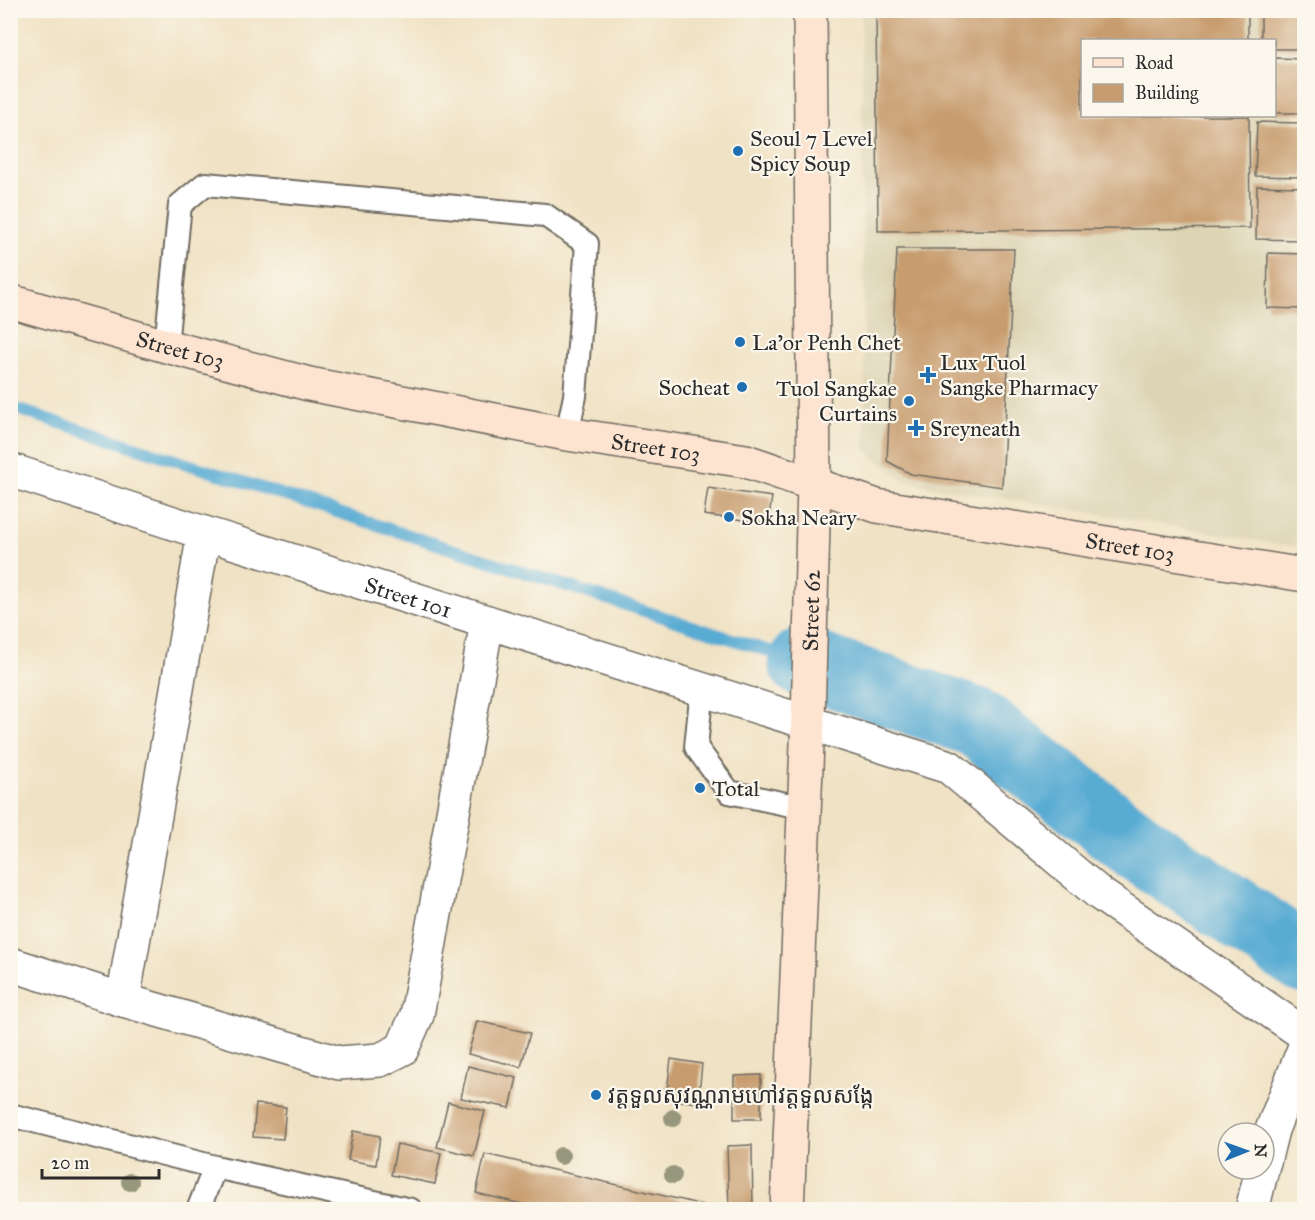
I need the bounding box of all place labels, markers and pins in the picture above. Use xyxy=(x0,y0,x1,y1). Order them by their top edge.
place label: Seoul 7 Level Spicy Soup xyxy=(750,125,873,177)
marker: Seoul 7 Level Spicy Soup xyxy=(731,144,745,158)
place label: La'or Penh Chet xyxy=(752,329,901,356)
marker: La'or Penh Chet xyxy=(733,335,747,349)
place label: Lux Tuol Sangke Pharmacy xyxy=(940,349,1098,401)
marker: Lux Tuol Sangke Pharmacy xyxy=(921,368,935,382)
place label: Socheat xyxy=(658,374,730,401)
place label: Tuol Sangkae Curtains xyxy=(776,375,897,427)
marker: Socheat xyxy=(735,380,749,394)
marker: Tuol Sangkae Curtains xyxy=(902,394,916,408)
place label: Sreyneath xyxy=(930,415,1020,442)
marker: Sreyneath xyxy=(907,419,925,437)
place label: Sokha Neary xyxy=(741,504,857,531)
marker: Sokha Neary xyxy=(722,510,736,524)
place label: Total xyxy=(712,775,760,802)
marker: Total xyxy=(693,781,707,795)
place label: វត្តទួលសុវណ្ណរាមហៅវត្តទួលសង្កែ xyxy=(608,1082,874,1109)
marker: វត្តទួលសុវណ្ណរាមហៅវត្តទួលសង្កែ xyxy=(589,1088,603,1102)

